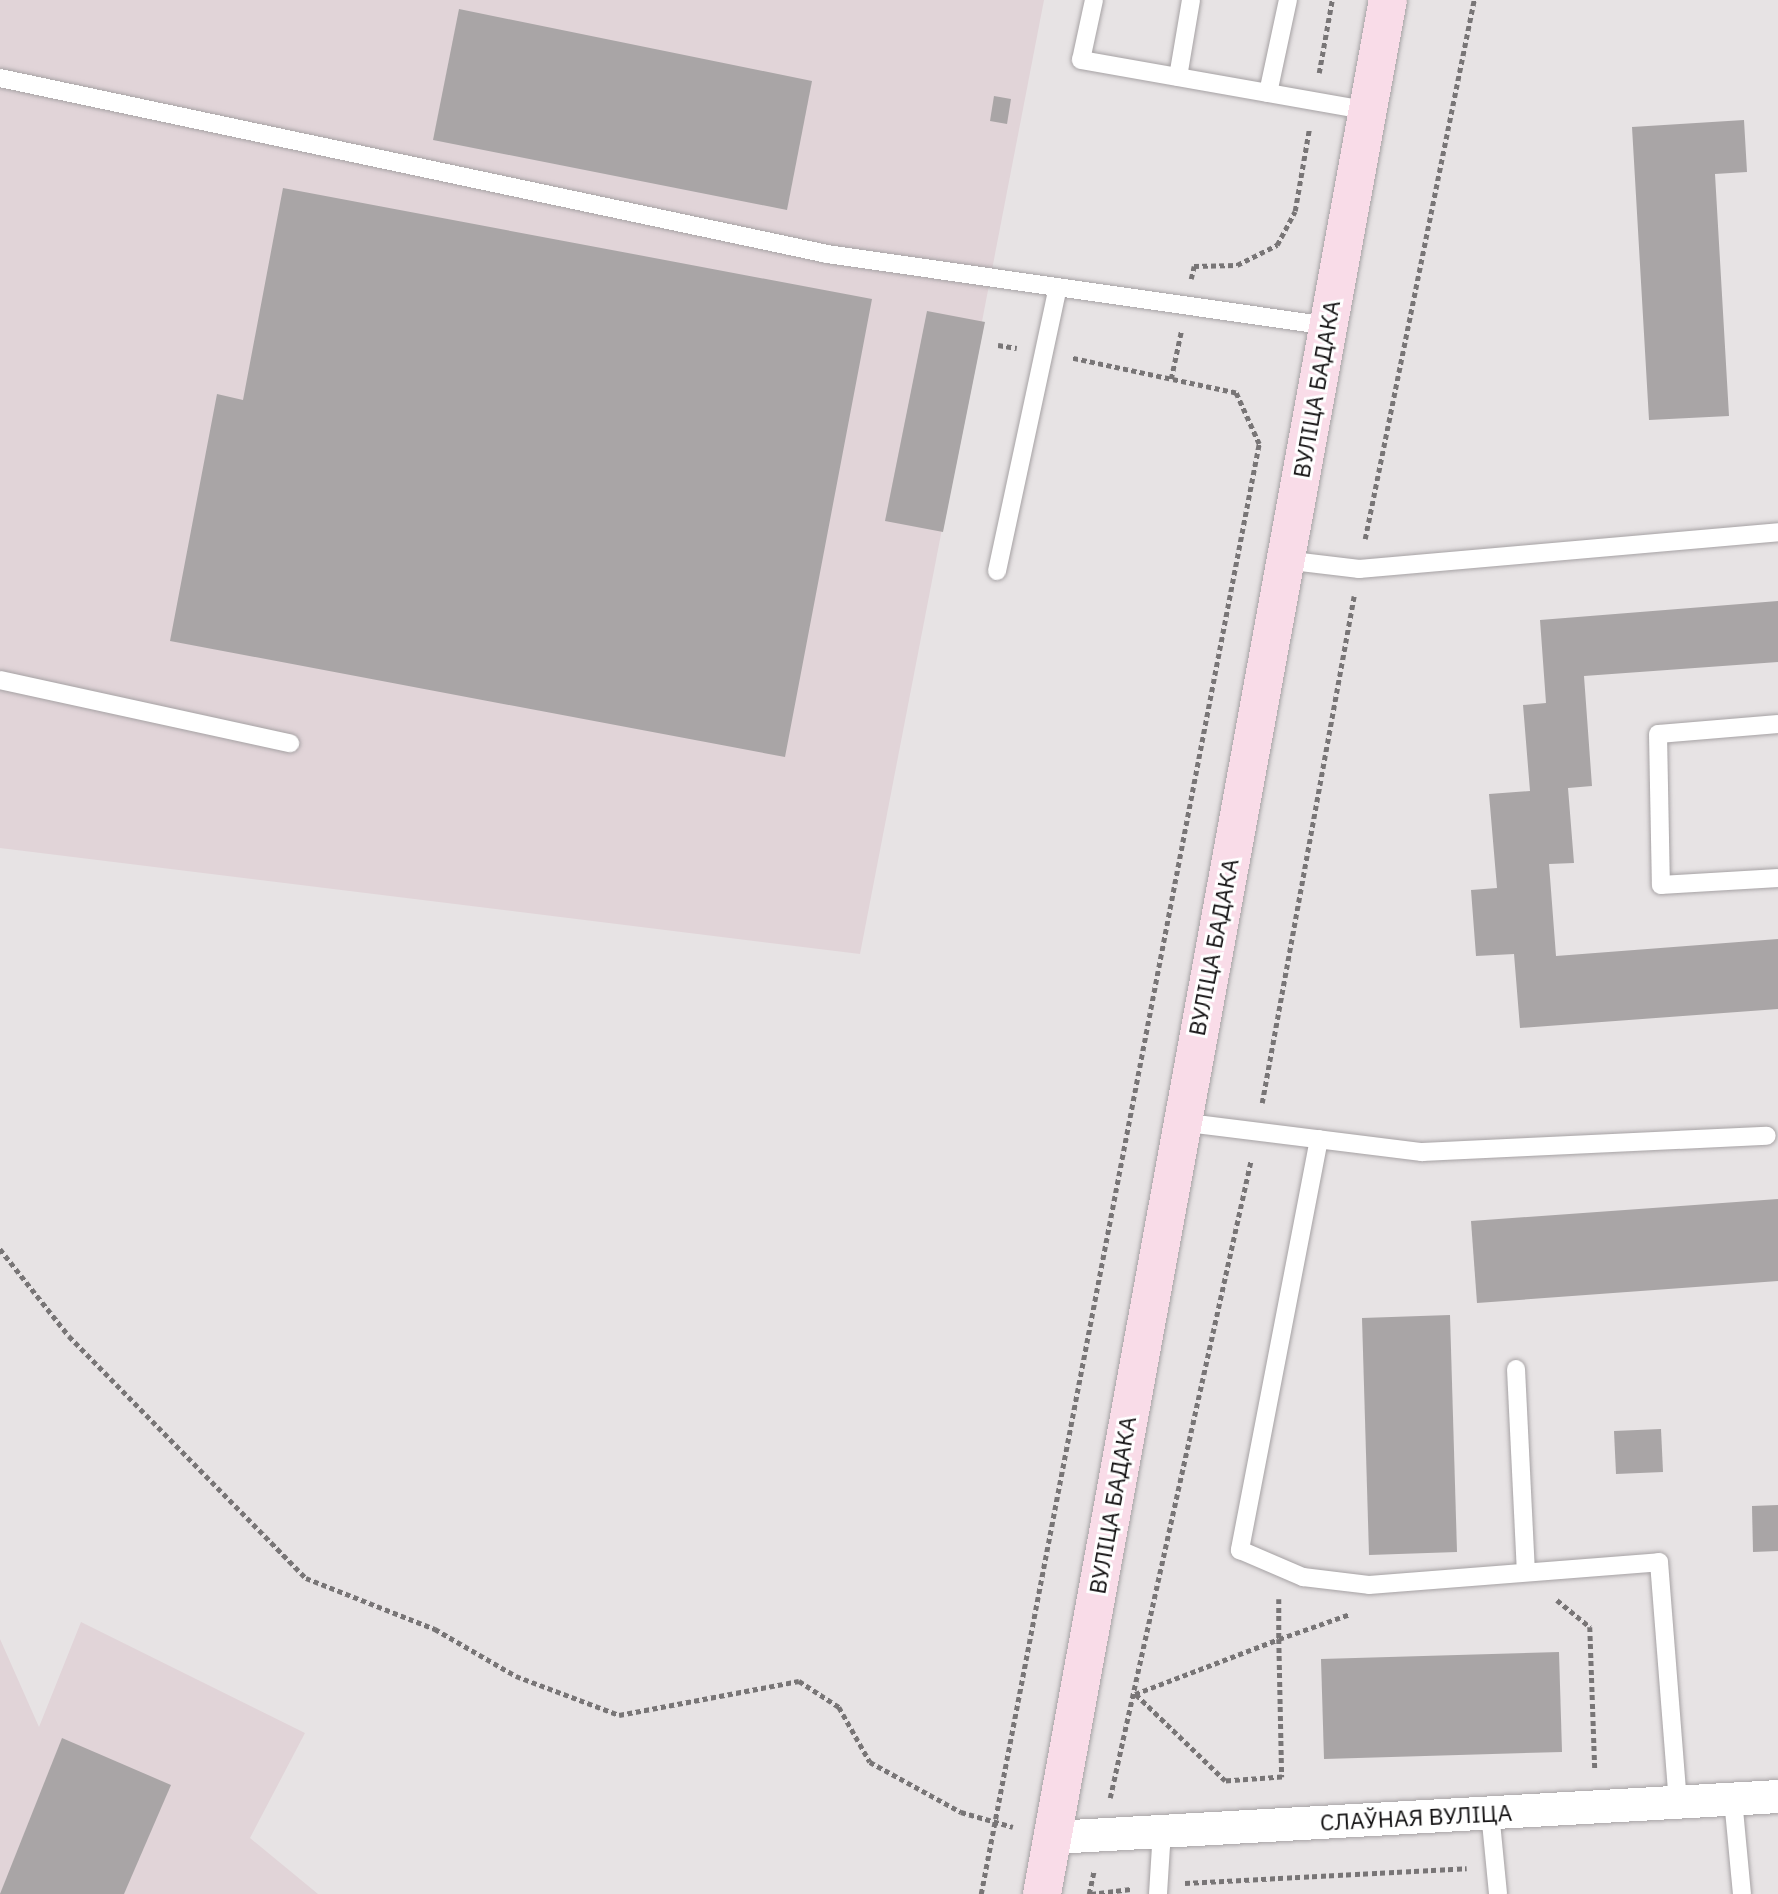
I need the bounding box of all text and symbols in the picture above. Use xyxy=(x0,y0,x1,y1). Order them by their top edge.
street label: ВУЛІЦА БАДАКА xyxy=(1287,298,1345,480)
street label: ВУЛІЦА БАДАКА xyxy=(1182,856,1244,1038)
street label: ВУЛІЦА БАДАКА xyxy=(1083,1414,1141,1596)
street label: СЛАЎНАЯ ВУЛІЦА xyxy=(1319,1798,1513,1836)

